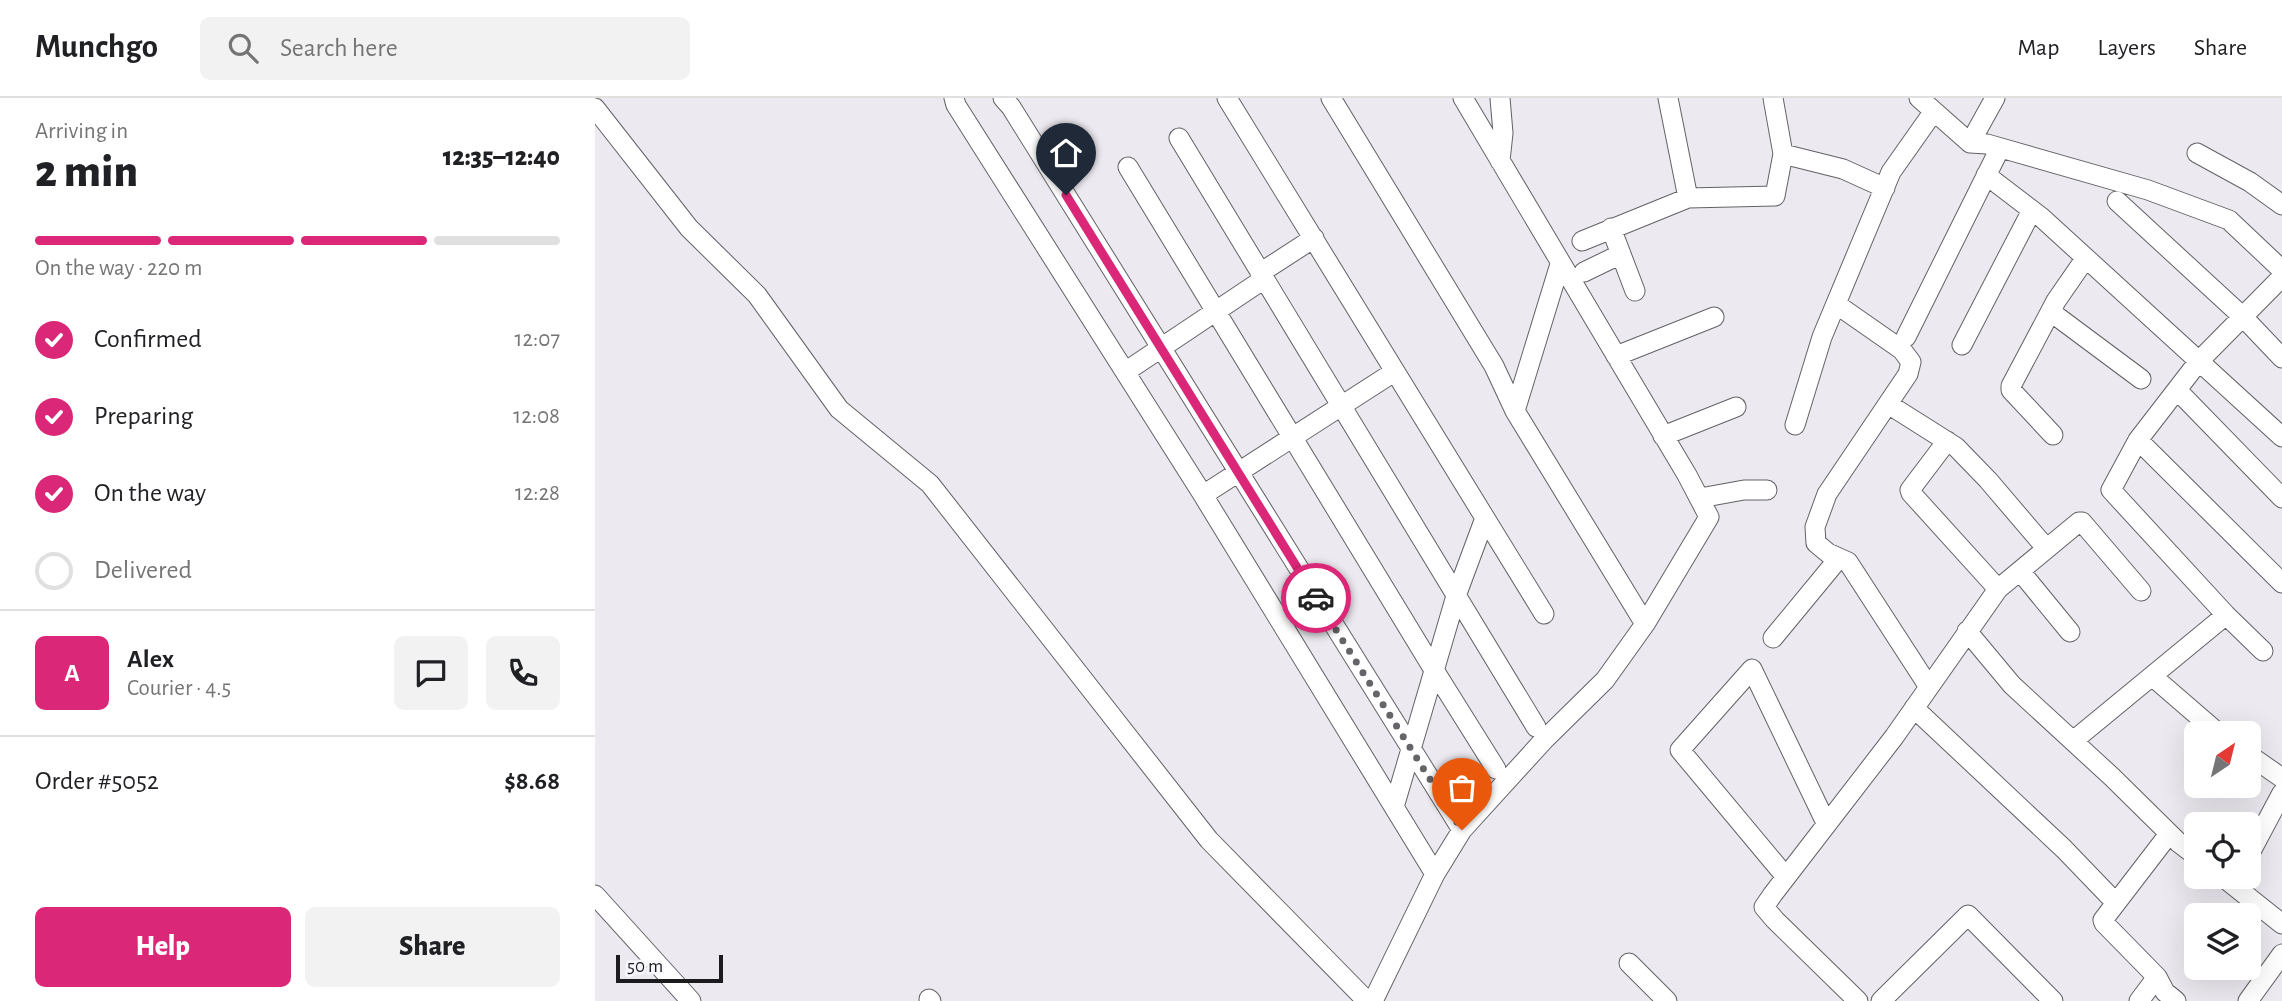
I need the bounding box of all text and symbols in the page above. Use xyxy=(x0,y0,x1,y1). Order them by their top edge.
search box xyxy=(200,17,690,80)
icon: search xyxy=(224,29,262,67)
text: Munchgo xyxy=(35,31,158,64)
text: Search here xyxy=(280,35,398,61)
text: Map xyxy=(2017,36,2059,60)
text: Layers xyxy=(2097,36,2156,60)
text: Share xyxy=(2194,36,2247,60)
text: Arriving in xyxy=(35,120,128,143)
pin xyxy=(1036,123,1096,195)
icon: home xyxy=(1047,134,1085,172)
text: 12:35–12:40 xyxy=(443,144,560,170)
text: 2 min xyxy=(35,149,138,195)
text: On the way · 220 m xyxy=(35,257,202,280)
icon: check xyxy=(35,321,73,359)
text: Confirmed xyxy=(94,326,202,352)
text: 12:07 xyxy=(515,328,560,351)
icon: check xyxy=(35,398,73,436)
text: Preparing xyxy=(94,403,193,429)
text: 12:08 xyxy=(513,405,560,428)
icon: check xyxy=(35,475,73,513)
text: On the way xyxy=(94,480,206,506)
text: 12:28 xyxy=(515,482,560,505)
text: Delivered xyxy=(94,557,192,583)
courier xyxy=(1281,563,1351,633)
icon: car xyxy=(1297,579,1335,617)
button: chat xyxy=(394,636,468,710)
button: phone xyxy=(486,636,560,710)
text: Alex xyxy=(127,646,174,672)
text: A xyxy=(64,660,80,686)
text: Courier · 4.5 xyxy=(127,677,231,700)
north arrow xyxy=(2184,721,2261,798)
map controls xyxy=(2184,721,2261,980)
pin xyxy=(1432,758,1492,830)
text: Order #5052 xyxy=(35,768,159,794)
text: $8.68 xyxy=(504,768,560,794)
icon: bag xyxy=(1443,769,1481,807)
button: locate xyxy=(2184,812,2261,889)
button: layers xyxy=(2184,903,2261,980)
button: Help xyxy=(35,907,291,987)
button: Share xyxy=(305,907,560,987)
scale bar xyxy=(616,952,723,984)
text: 50 m xyxy=(627,957,663,976)

